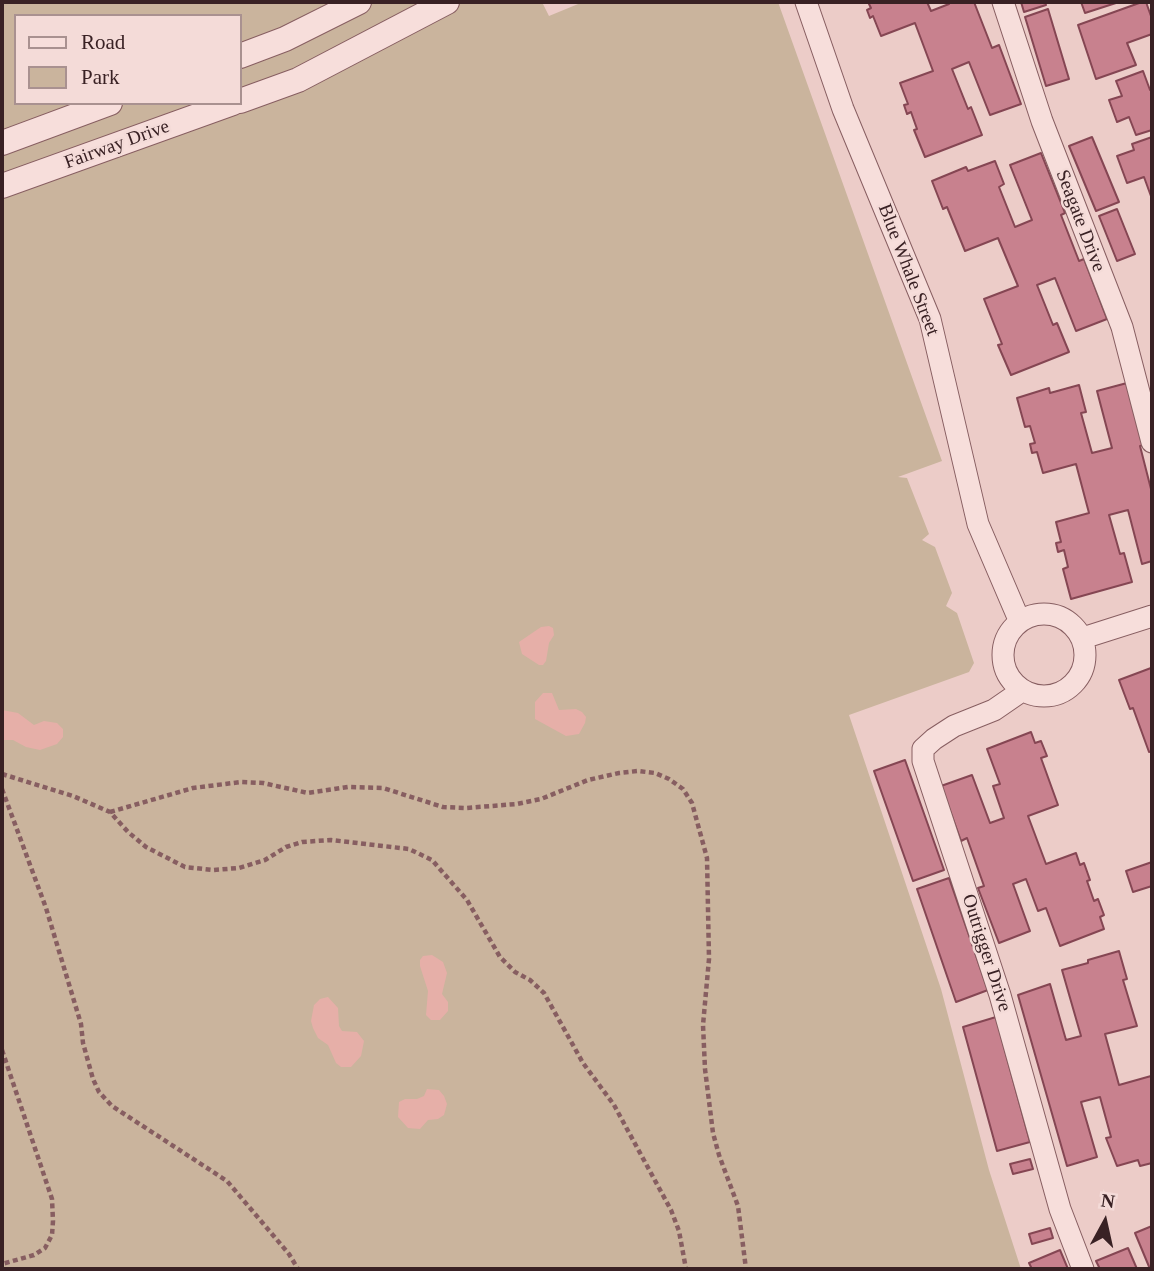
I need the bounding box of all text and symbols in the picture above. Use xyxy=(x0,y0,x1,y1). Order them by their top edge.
legend xyxy=(14,14,242,105)
text: Road xyxy=(81,30,125,54)
text: Park xyxy=(81,65,120,89)
street label: Fairway Drive xyxy=(61,115,173,175)
street label: Seagate Drive xyxy=(1050,167,1110,275)
street label: Blue Whale Street xyxy=(872,201,944,339)
street label: Outrigger Drive xyxy=(956,892,1016,1014)
north arrow xyxy=(1070,1187,1140,1257)
text: N xyxy=(1100,1189,1116,1212)

